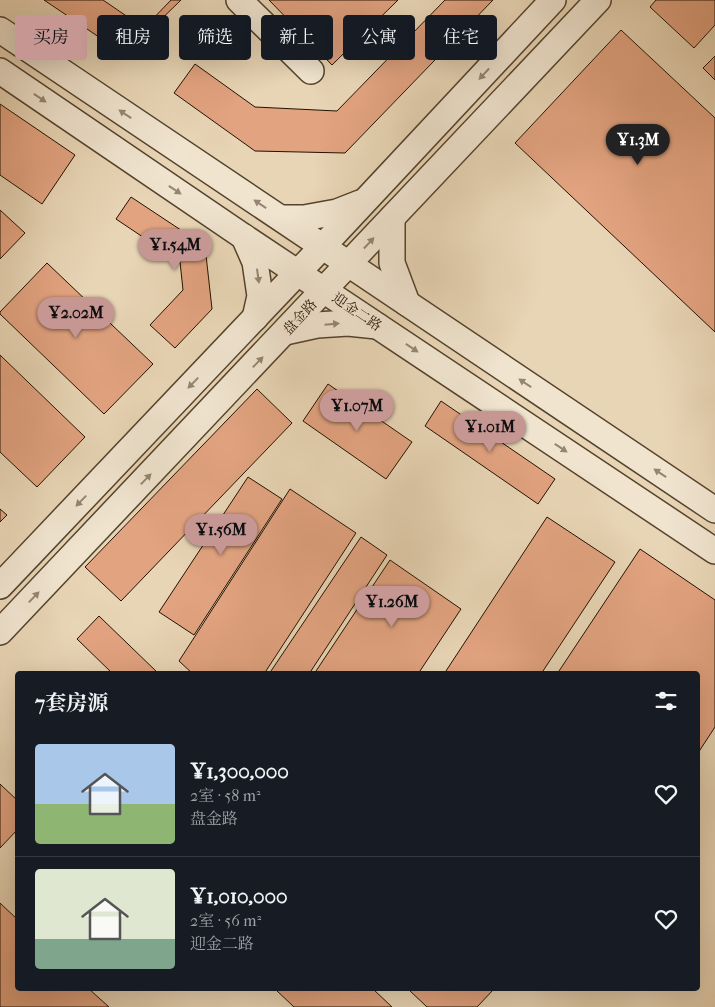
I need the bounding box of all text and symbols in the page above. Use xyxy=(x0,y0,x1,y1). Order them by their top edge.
chip: 买房 xyxy=(15,15,87,60)
chip: 租房 xyxy=(97,15,169,60)
chip: 筛选 xyxy=(179,15,251,60)
chip: 新上 xyxy=(261,15,333,60)
chip: 公寓 xyxy=(343,15,415,60)
chip: 住宅 xyxy=(425,15,497,60)
one-way arrow xyxy=(478,68,490,80)
one-way arrow xyxy=(34,94,47,103)
one-way arrow xyxy=(118,109,131,119)
pin: ¥1.3M xyxy=(603,124,673,166)
text: ¥1.3M xyxy=(617,130,659,149)
one-way arrow xyxy=(168,185,182,195)
one-way arrow xyxy=(253,199,266,209)
pin: ¥1.54M xyxy=(134,228,216,271)
text: ¥1.54M xyxy=(149,235,201,254)
one-way arrow xyxy=(363,237,375,249)
one-way arrow xyxy=(254,269,262,285)
street label: 迎金二路 xyxy=(329,289,385,335)
pin: ¥2.02M xyxy=(35,296,117,339)
street label: 盘金路 xyxy=(279,296,321,338)
text: ¥2.02M xyxy=(48,303,104,322)
one-way arrow xyxy=(325,320,341,328)
one-way arrow xyxy=(405,343,418,353)
one-way arrow xyxy=(252,356,264,368)
one-way arrow xyxy=(187,377,199,389)
one-way arrow xyxy=(519,378,532,388)
pin: ¥1.07M xyxy=(316,390,398,432)
text: ¥1.07M xyxy=(331,396,383,415)
pin: ¥1.01M xyxy=(449,410,531,453)
text: ¥1.01M xyxy=(465,417,515,436)
one-way arrow xyxy=(555,443,568,453)
one-way arrow xyxy=(653,469,667,478)
one-way arrow xyxy=(140,474,152,486)
one-way arrow xyxy=(75,495,87,507)
pin: ¥1.56M xyxy=(180,514,262,556)
text: ¥1.56M xyxy=(196,520,246,539)
pin: ¥1.26M xyxy=(351,586,433,628)
one-way arrow xyxy=(28,591,40,603)
text: ¥1.26M xyxy=(366,592,418,611)
icon: filters xyxy=(652,687,680,715)
text: 7套房源 xyxy=(35,691,108,715)
text: ¥1,300,000 xyxy=(190,759,289,783)
icon: home xyxy=(75,764,135,824)
icon: heart xyxy=(652,780,680,808)
text: 2室 · 58 m² xyxy=(190,786,261,805)
text: 盘金路 xyxy=(190,809,238,828)
text: ¥1,010,000 xyxy=(190,884,288,908)
icon: home xyxy=(75,889,135,949)
icon: heart xyxy=(652,905,680,933)
text: 2室 · 56 m² xyxy=(190,911,261,930)
text: 迎金二路 xyxy=(190,934,254,953)

